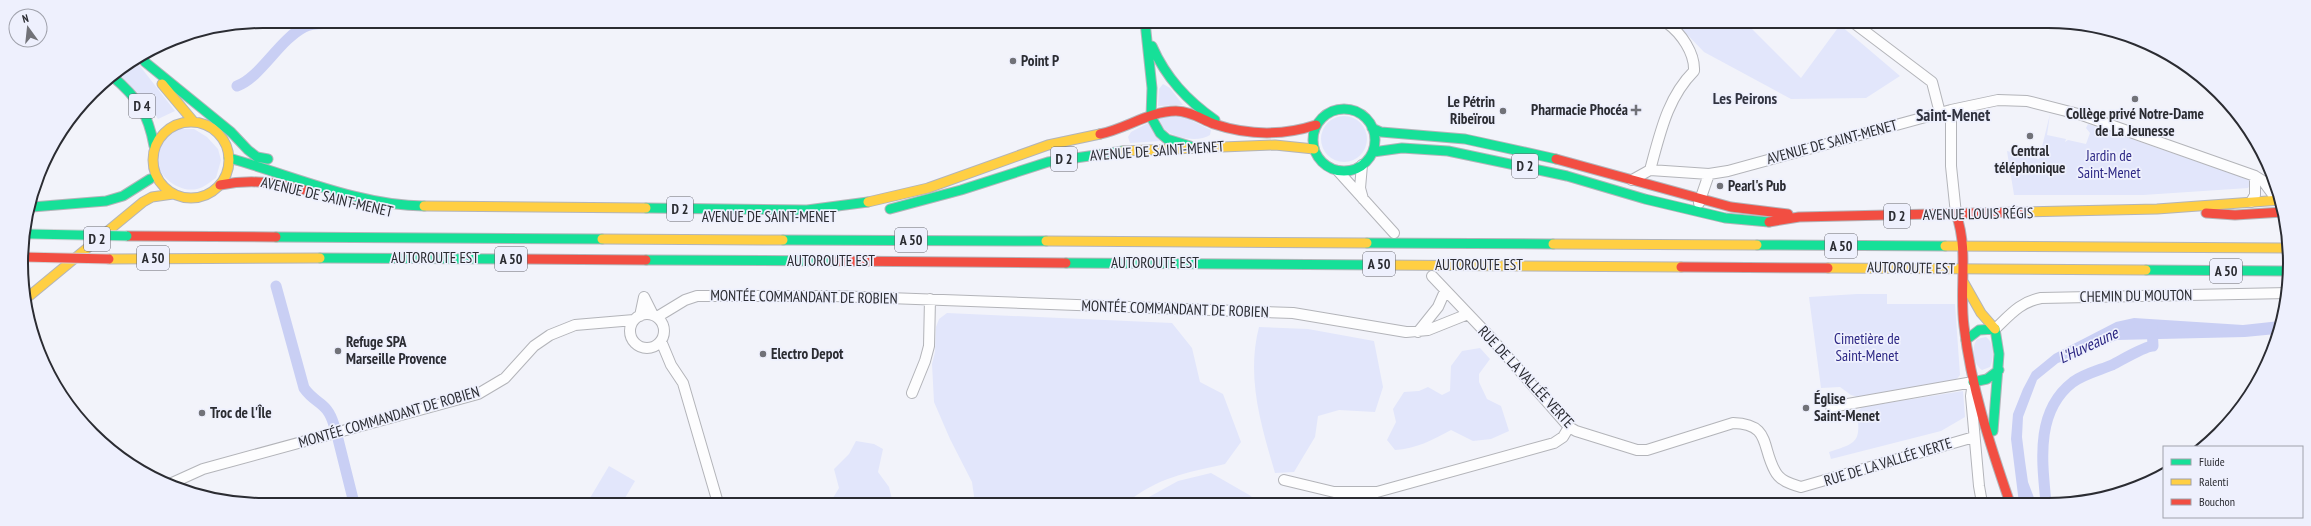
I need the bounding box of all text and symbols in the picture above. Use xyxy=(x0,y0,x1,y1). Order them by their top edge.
north arrow xyxy=(8,8,48,48)
text: N xyxy=(21,11,30,26)
place label: Point P xyxy=(1021,51,1059,70)
marker: Point P xyxy=(1008,56,1018,66)
district label: Les Peirons xyxy=(1713,88,1778,108)
place label: Le Pétrin Ribeïrou xyxy=(1448,92,1495,128)
road number: D 4 xyxy=(129,94,155,118)
marker: Collège privé Notre-Dame de La Jeunesse xyxy=(2130,94,2140,104)
place label: Pharmacie Phocéa xyxy=(1531,100,1628,119)
district label: Saint-Menet xyxy=(1916,104,1990,126)
place label: Collège privé Notre-Dame de La Jeunesse xyxy=(2066,104,2204,140)
marker: Pharmacie Phocéa xyxy=(1631,105,1641,115)
marker: Le Pétrin Ribeïrou xyxy=(1498,106,1508,116)
street label: AVENUE DE SAINT-MENET xyxy=(1764,115,1900,168)
marker: Central téléphonique xyxy=(2025,131,2035,141)
street label: AVENUE DE SAINT-MENET xyxy=(1089,136,1225,165)
place label: Central téléphonique xyxy=(1995,141,2065,177)
park label: Jardin de Saint-Menet xyxy=(2077,146,2141,182)
road number: D 2 xyxy=(1051,147,1077,171)
road number: D 2 xyxy=(1512,154,1538,178)
street label: AVENUE DE SAINT-MENET xyxy=(259,172,395,221)
place label: Pearl's Pub xyxy=(1728,176,1787,195)
marker: Pearl's Pub xyxy=(1715,181,1725,191)
road number: D 2 xyxy=(667,197,693,221)
street label: AVENUE LOUIS RÉGIS xyxy=(1922,203,2034,224)
road number: D 2 xyxy=(1884,204,1910,228)
street label: AVENUE DE SAINT-MENET xyxy=(702,207,837,226)
road number: D 2 xyxy=(84,227,110,251)
road number: A 50 xyxy=(895,228,927,252)
road number: A 50 xyxy=(1825,234,1857,258)
road number: A 50 xyxy=(137,246,169,270)
road number: A 50 xyxy=(495,247,527,271)
street label: AUTOROUTE EST xyxy=(391,248,479,267)
street label: AUTOROUTE EST xyxy=(787,251,875,270)
road number: A 50 xyxy=(1363,252,1395,276)
street label: AUTOROUTE EST xyxy=(1111,253,1199,272)
street label: AUTOROUTE EST xyxy=(1435,255,1523,274)
street label: AUTOROUTE EST xyxy=(1867,257,1955,278)
road number: A 50 xyxy=(2210,259,2242,283)
street label: MONTÉE COMMANDANT DE ROBIEN xyxy=(710,285,898,308)
street label: CHEMIN DU MOUTON xyxy=(2080,285,2192,306)
street label: MONTÉE COMMANDANT DE ROBIEN xyxy=(1081,296,1269,321)
street label: RUE DE LA VALLÉE VERTE xyxy=(1474,322,1578,432)
water label: L'Huveaune xyxy=(2055,322,2122,367)
park label: Cimetière de Saint-Menet xyxy=(1834,329,1900,365)
place label: Refuge SPA Marseille Provence xyxy=(346,332,447,368)
place label: Electro Depot xyxy=(771,344,844,363)
marker: Refuge SPA Marseille Provence xyxy=(333,346,343,356)
marker: Electro Depot xyxy=(758,349,768,359)
street label: MONTÉE COMMANDANT DE ROBIEN xyxy=(296,382,482,451)
place label: Église Saint-Menet xyxy=(1814,389,1880,425)
place label: Troc de l'Île xyxy=(210,403,272,422)
marker: Église Saint-Menet xyxy=(1801,403,1811,413)
marker: Troc de l'Île xyxy=(197,408,207,418)
street label: RUE DE LA VALLÉE VERTE xyxy=(1822,433,1954,490)
legend xyxy=(2163,446,2303,518)
text: Fluide xyxy=(2199,454,2225,469)
text: Ralenti xyxy=(2199,474,2228,489)
text: Bouchon xyxy=(2199,494,2235,509)

